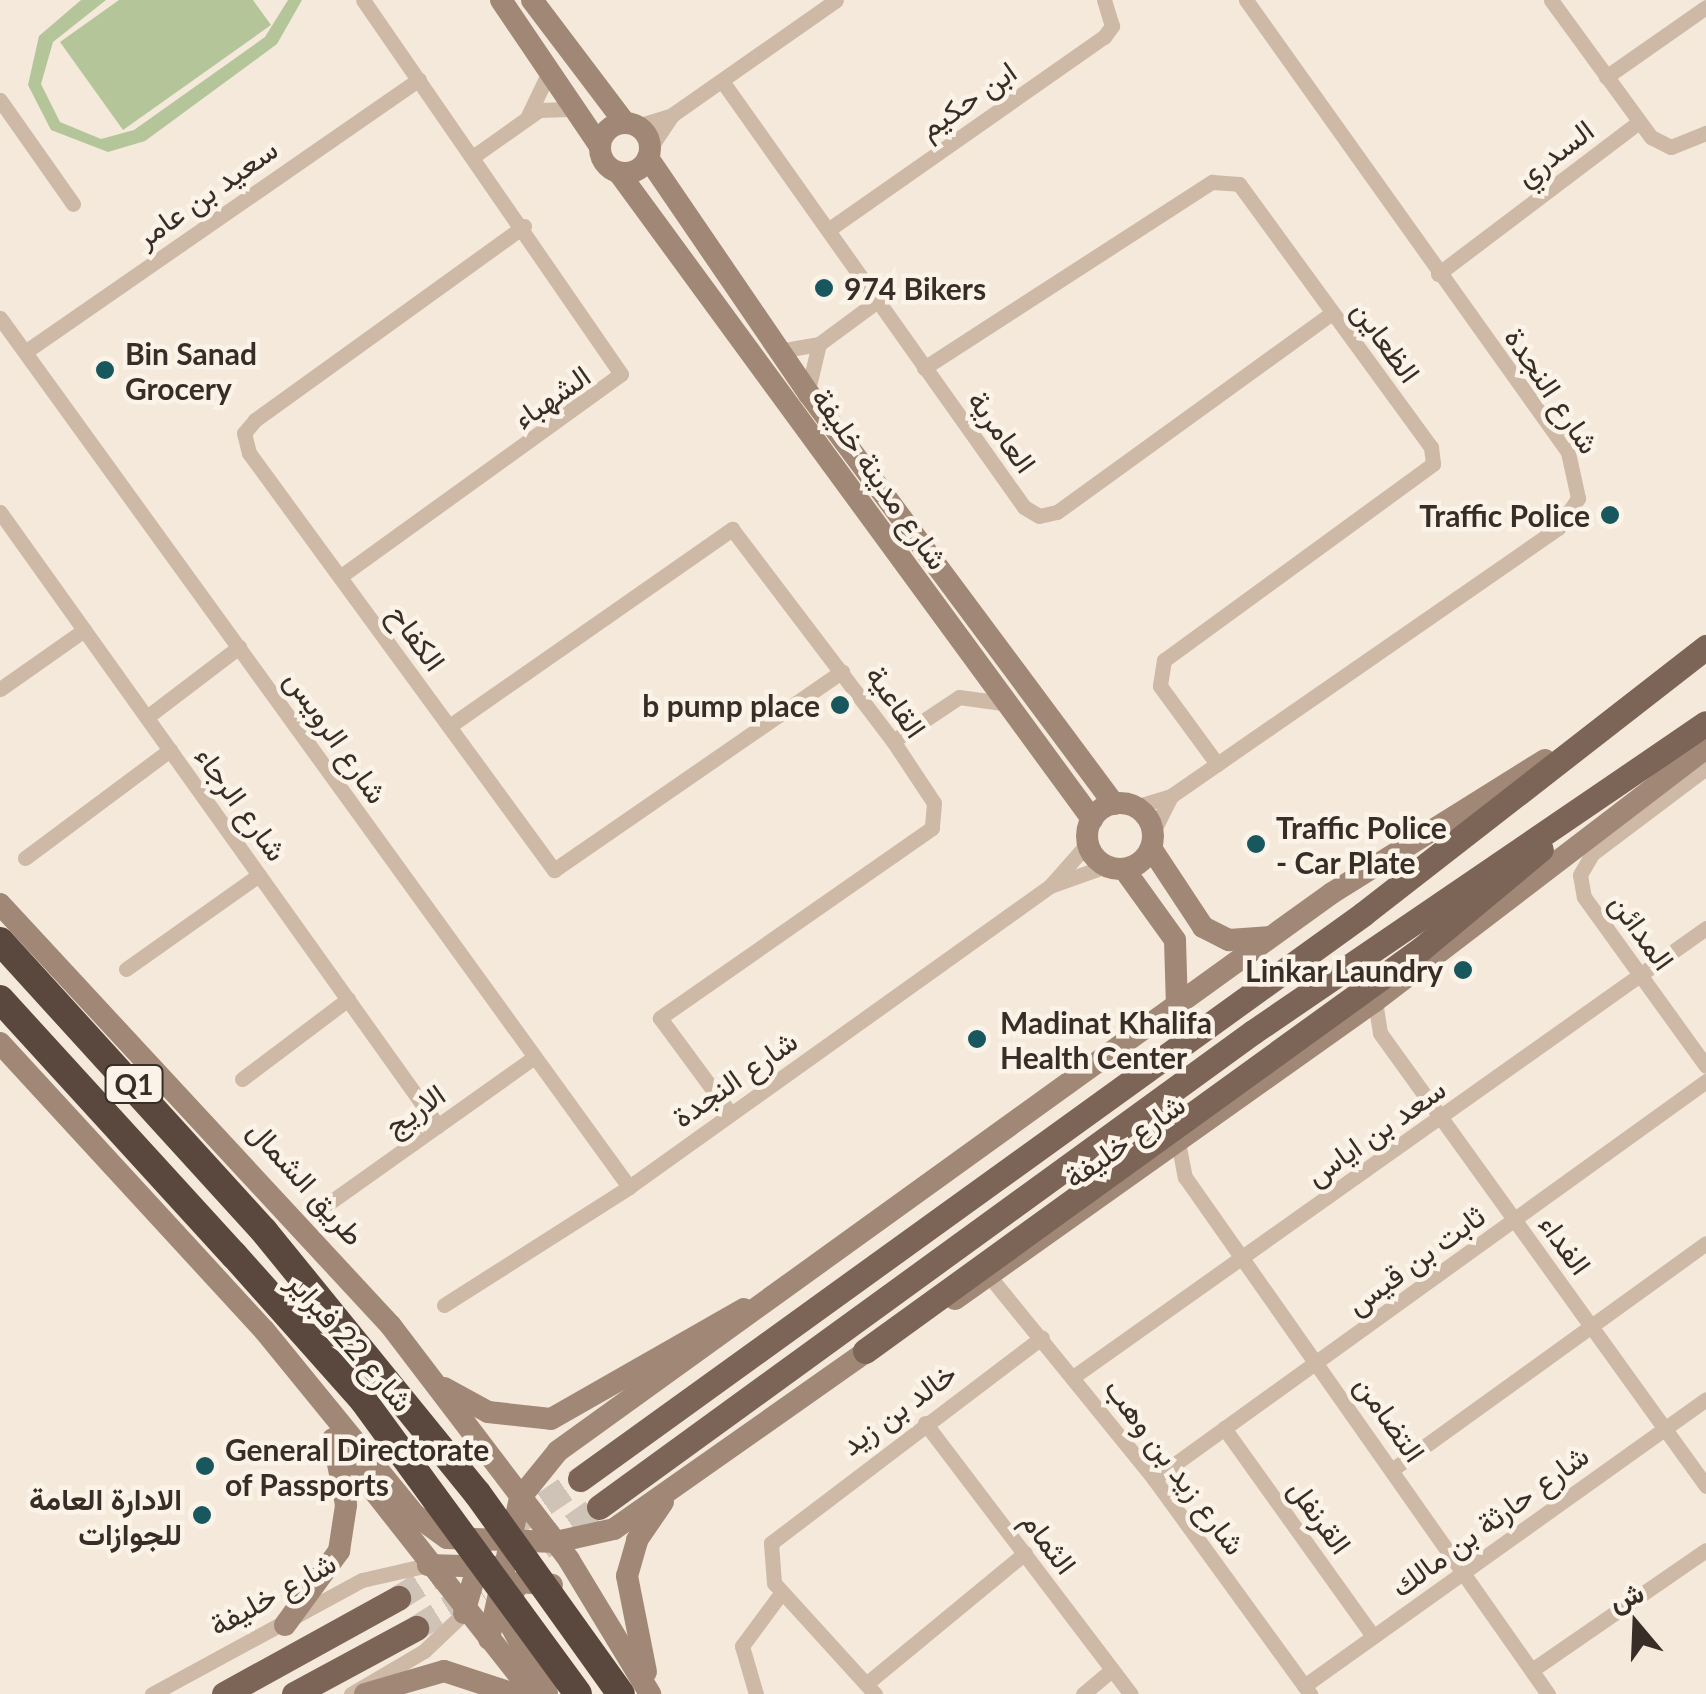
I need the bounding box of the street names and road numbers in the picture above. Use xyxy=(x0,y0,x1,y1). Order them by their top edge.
street label: ابن حكيم xyxy=(911,53,1023,145)
street label: السدري xyxy=(1508,111,1600,193)
street label: سعيد بن عامر xyxy=(128,130,284,254)
street label: الظعاين xyxy=(1345,293,1429,389)
street label: شارع النجدة xyxy=(1498,320,1608,460)
street label: الشهباء xyxy=(505,357,597,435)
street label: شارع مدينة خليفة xyxy=(805,380,957,576)
street label: العامرية xyxy=(961,383,1045,479)
street label: الكفاح xyxy=(382,597,454,677)
street label: القاعية xyxy=(859,658,935,744)
street label: شارع الرويس xyxy=(278,662,396,810)
street label: شارع الرجاء xyxy=(188,739,296,867)
street label: المدائن xyxy=(1603,885,1683,977)
street label: شارع النجدة xyxy=(665,1022,803,1134)
road number: Q1 xyxy=(104,1061,164,1107)
street label: سعد بن اياس xyxy=(1298,1070,1452,1192)
street label: الاريج xyxy=(377,1075,451,1143)
street label: شارع خليفة xyxy=(1057,1085,1191,1195)
street label: طريق الشمال xyxy=(241,1112,373,1252)
street label: ثابت بن قيس xyxy=(1339,1197,1491,1321)
street label: الفداء xyxy=(1532,1207,1600,1281)
street label: شارع 22 فبراير xyxy=(281,1264,421,1418)
street label: خالد بن زيد xyxy=(833,1354,963,1462)
street label: التضامن xyxy=(1348,1368,1434,1468)
street label: شارع زيد بن وهب xyxy=(1098,1371,1254,1561)
street label: شارع حارثة بن مالك xyxy=(1383,1436,1595,1604)
street label: القرنفل xyxy=(1282,1472,1360,1560)
street label: الثمام xyxy=(1015,1504,1085,1580)
street label: شارع خليفة xyxy=(202,1544,342,1642)

